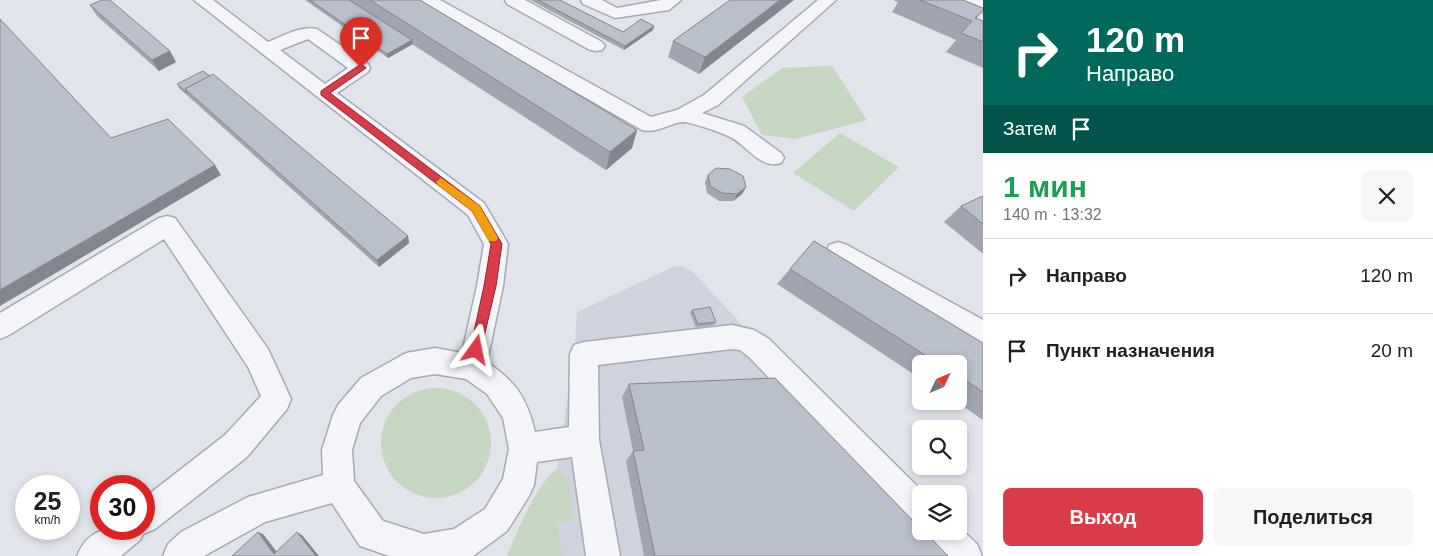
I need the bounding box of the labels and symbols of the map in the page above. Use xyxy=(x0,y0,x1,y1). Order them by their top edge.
pin xyxy=(340,17,382,68)
position arrow xyxy=(449,323,501,375)
north arrow xyxy=(912,355,968,410)
speed limit sign: 30 xyxy=(90,475,155,540)

